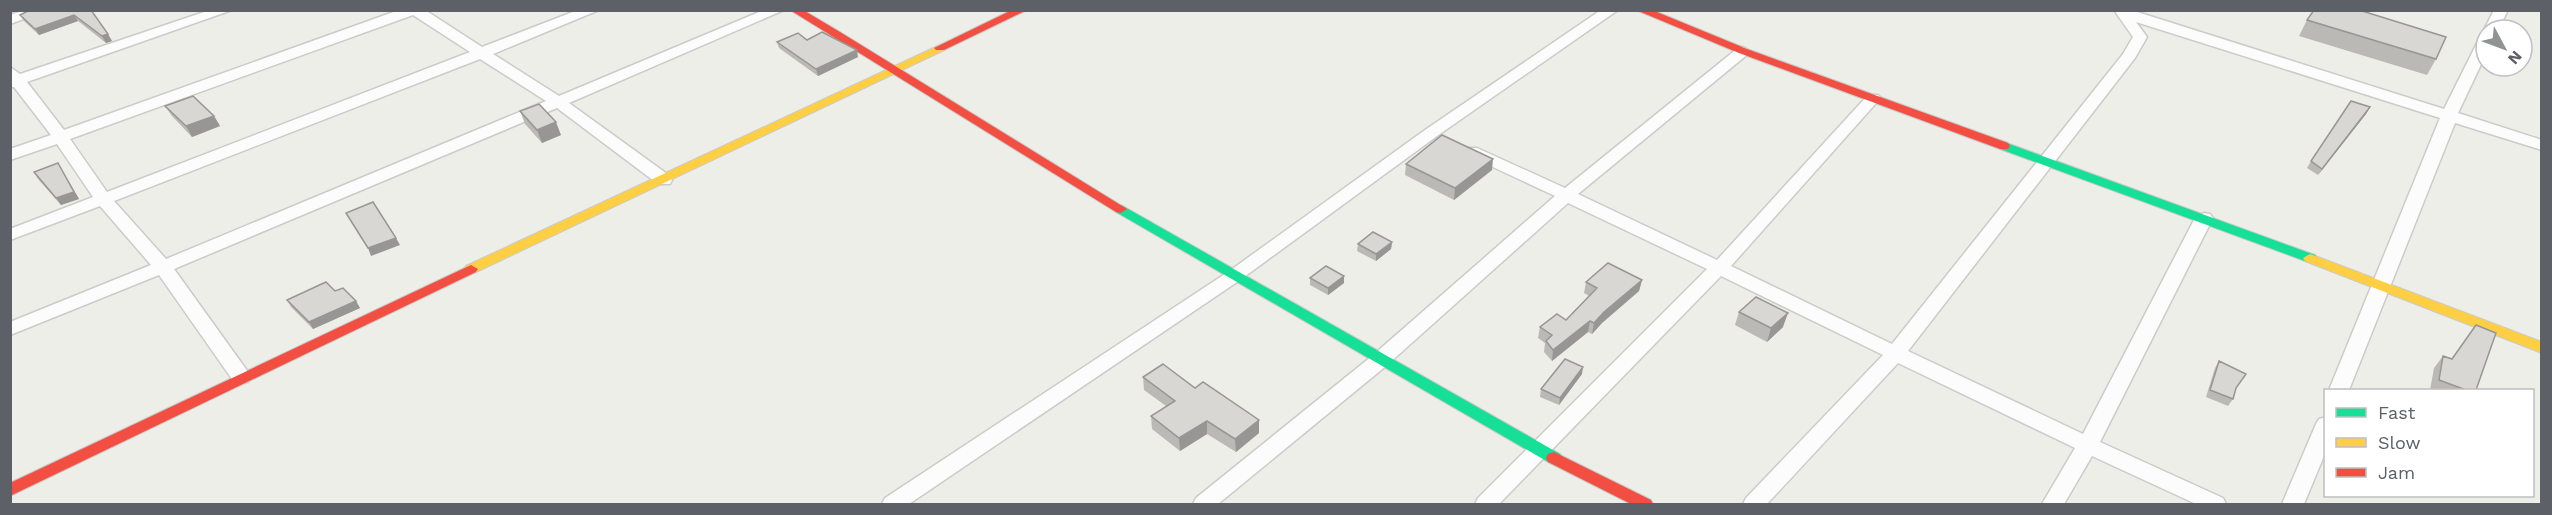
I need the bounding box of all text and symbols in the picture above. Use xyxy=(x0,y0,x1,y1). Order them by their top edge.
north arrow xyxy=(2474,18,2534,78)
text: N xyxy=(2504,47,2526,68)
legend xyxy=(2324,389,2534,497)
text: Fast xyxy=(2378,402,2416,423)
text: Slow xyxy=(2378,432,2421,453)
text: Jam xyxy=(2378,462,2415,483)

